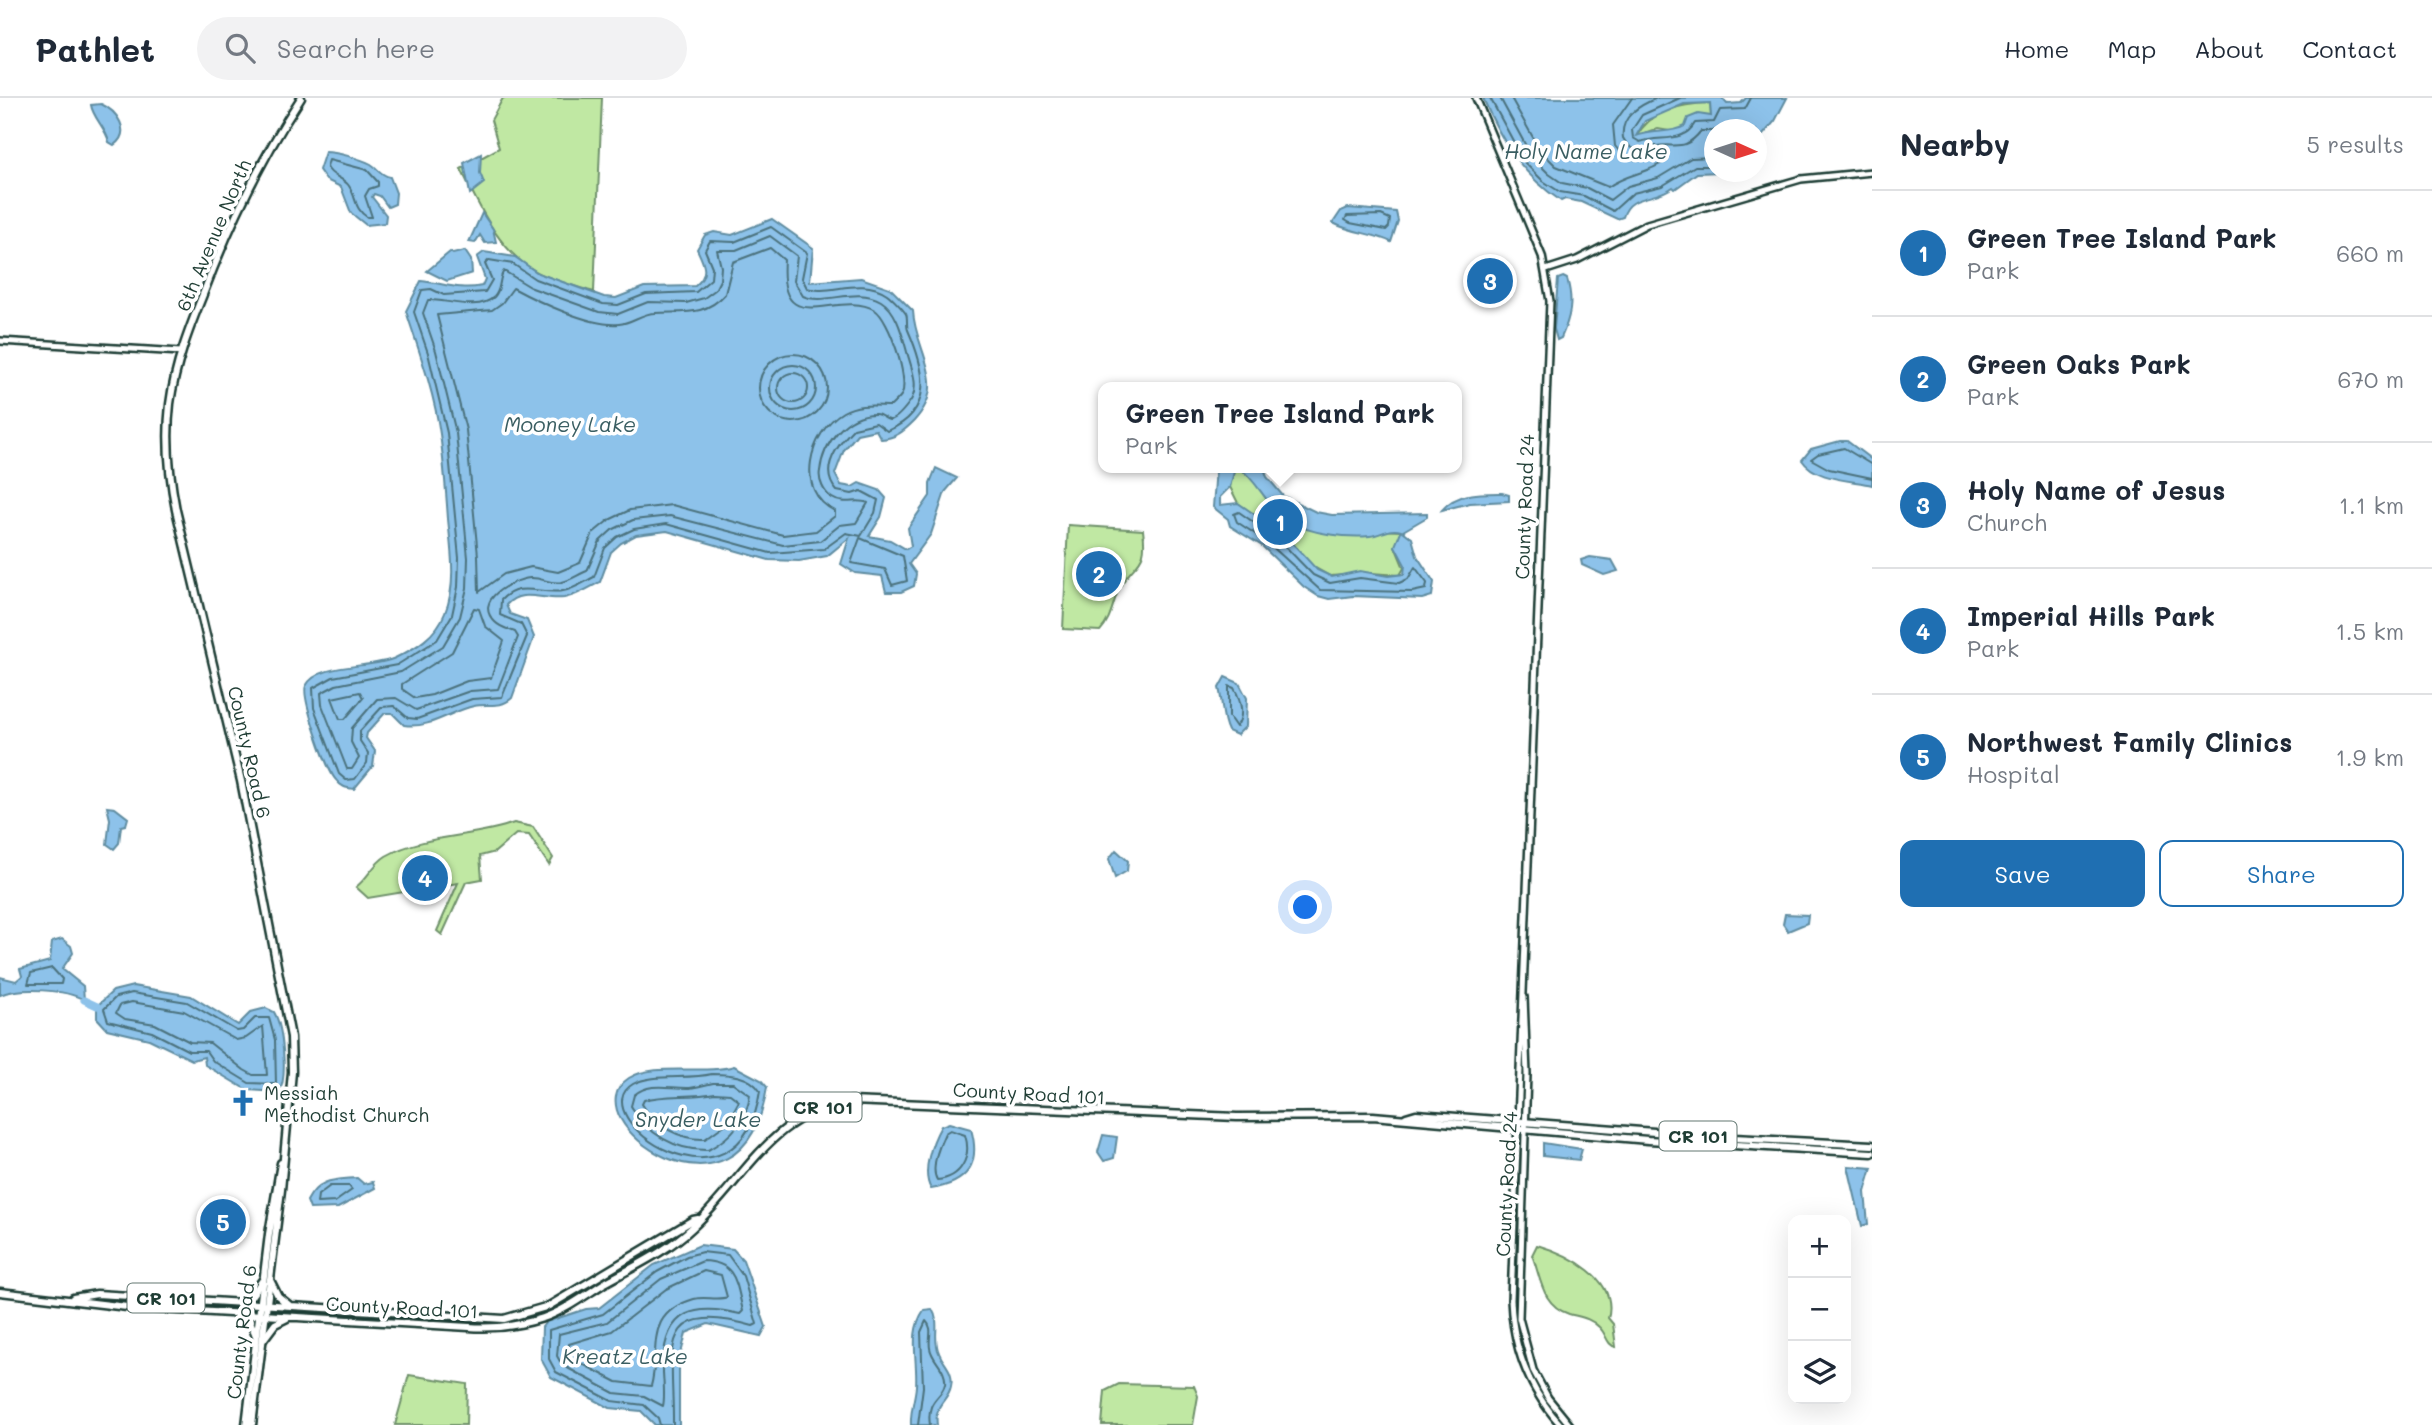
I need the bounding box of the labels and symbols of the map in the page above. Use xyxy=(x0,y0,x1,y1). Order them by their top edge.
north arrow xyxy=(1704,119,1767,182)
water label: Holy Name Lake xyxy=(1504,137,1668,164)
street label: 6th Avenue North xyxy=(170,155,256,315)
pin: 3 xyxy=(1467,255,1513,307)
water label: Mooney Lake xyxy=(504,410,636,437)
street label: County Road 24 xyxy=(1509,434,1539,580)
pin: 1 xyxy=(1257,496,1303,548)
pin: 2 xyxy=(1076,548,1122,600)
street label: County Road 6 xyxy=(223,683,277,821)
pin: 4 xyxy=(402,852,448,904)
your location xyxy=(1288,890,1322,924)
street label: County Road 101 xyxy=(952,1077,1106,1109)
place label: Messiah Methodist Church xyxy=(264,1080,429,1127)
church icon: Messiah Methodist Church xyxy=(228,1088,258,1118)
road number: CR 101 xyxy=(784,1092,862,1122)
water label: Snyder Lake xyxy=(635,1105,761,1132)
street label: County Road 24 xyxy=(1490,1111,1522,1257)
road number: CR 101 xyxy=(1660,1121,1736,1150)
pin: 5 xyxy=(200,1196,246,1248)
street label: County Road 6 xyxy=(220,1263,262,1401)
road number: CR 101 xyxy=(128,1283,204,1312)
street label: County Road 101 xyxy=(325,1291,479,1323)
water label: Kreatz Lake xyxy=(562,1342,688,1369)

